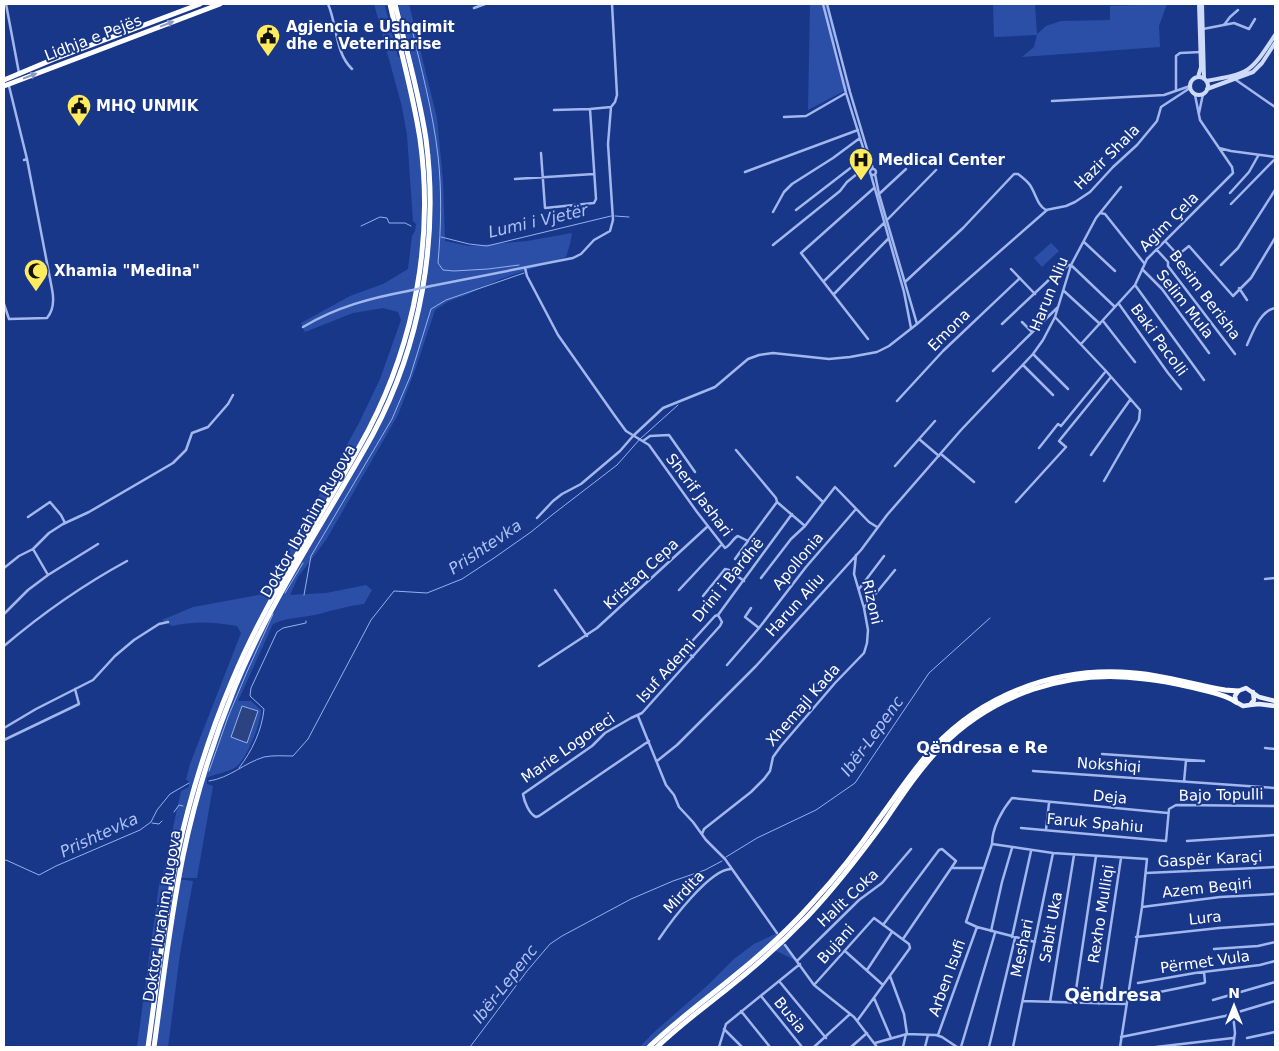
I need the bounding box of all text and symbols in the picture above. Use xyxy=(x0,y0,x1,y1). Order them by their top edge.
street label: Lidhja e Pejës xyxy=(42,11,144,65)
place label: Agjencia e Ushqimit dhe e Veterinarise xyxy=(286,18,455,53)
one-way arrow xyxy=(160,19,174,27)
public building icon: Agjencia e Ushqimit dhe e Veterinarise xyxy=(255,23,281,57)
one-way arrow xyxy=(23,72,38,80)
public building icon: MHQ UNMIK xyxy=(66,93,92,127)
place label: MHQ UNMIK xyxy=(96,97,200,115)
street label: Hazir Shala xyxy=(1071,121,1143,193)
hospital icon: Medical Center xyxy=(848,147,874,181)
place label: Medical Center xyxy=(878,151,1006,169)
street label: Agim Çela xyxy=(1136,189,1202,255)
water label: Lumi i Vjetër xyxy=(486,200,591,242)
street label: Besim Berisha xyxy=(1166,247,1244,343)
street label: Harun Aliu xyxy=(1026,254,1072,334)
mosque icon: Xhamia "Medina" xyxy=(23,258,49,292)
place label: Xhamia "Medina" xyxy=(54,262,200,280)
street label: Selim Mula xyxy=(1153,266,1217,342)
street label: Baki Pacolli xyxy=(1127,300,1191,380)
street label: Emona xyxy=(924,305,974,355)
street label: Doktor Ibrahim Rugova xyxy=(257,441,359,601)
street label: Sherif Jashari xyxy=(662,450,736,540)
water label: Prishtevka xyxy=(445,516,525,578)
street label: Apollonia xyxy=(769,529,827,593)
street label: Drini i Bardhë xyxy=(689,534,767,626)
street label: Kristaq Cepa xyxy=(600,535,682,613)
street label: Harun Aliu xyxy=(762,570,828,640)
street label: Rizoni xyxy=(858,578,886,626)
street label: Isuf Ademi xyxy=(633,636,699,706)
street label: Xhemajl Kada xyxy=(762,660,844,750)
water label: Ibër-Lepenc xyxy=(837,692,907,780)
street label: Marie Logoreci xyxy=(518,709,618,787)
district label: Qëndresa e Re xyxy=(916,738,1048,757)
street label: Nokshiqi xyxy=(1076,754,1142,776)
street label: Bajo Topulli xyxy=(1178,785,1264,805)
street label: Deja xyxy=(1092,787,1128,807)
water label: Prishtevka xyxy=(57,809,141,861)
street label: Faruk Spahiu xyxy=(1046,810,1144,836)
street label: Doktor Ibrahim Rugova xyxy=(140,829,184,1003)
street label: Gaspër Karaçi xyxy=(1157,847,1263,871)
street label: Rexho Mulliqi xyxy=(1084,863,1118,965)
street label: Halit Coka xyxy=(814,865,882,931)
street label: Mirdita xyxy=(660,867,708,917)
street label: Azem Beqiri xyxy=(1161,874,1253,902)
street label: Sabit Uka xyxy=(1036,890,1066,964)
street label: Lura xyxy=(1188,907,1222,929)
street label: Meshari xyxy=(1007,917,1037,979)
street label: Bujani xyxy=(814,921,858,967)
street label: Arben Isufi xyxy=(925,937,969,1019)
water label: Ibër-Lepenc xyxy=(469,941,542,1027)
street label: Përmet Vula xyxy=(1159,947,1251,977)
north arrow xyxy=(1209,981,1259,1031)
district label: Qëndresa xyxy=(1064,984,1162,1005)
text: N xyxy=(1228,985,1240,1001)
street label: Busia xyxy=(770,993,810,1037)

